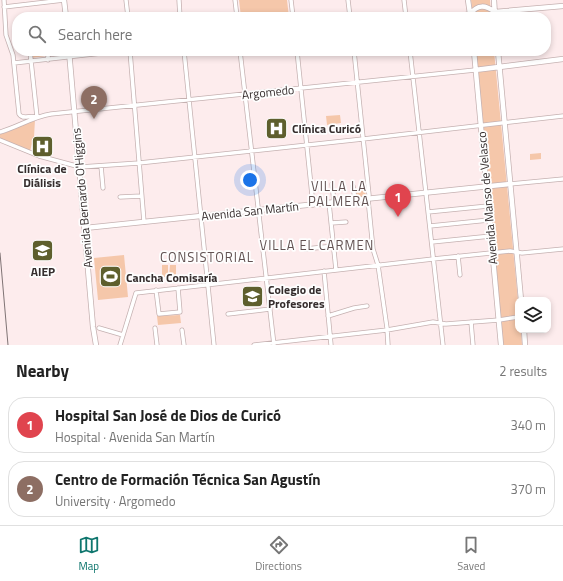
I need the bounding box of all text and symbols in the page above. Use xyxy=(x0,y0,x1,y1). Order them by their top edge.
search box xyxy=(12,12,551,56)
icon: search xyxy=(26,23,48,45)
text: Search here xyxy=(58,23,132,46)
street label: Argomedo xyxy=(241,80,295,104)
pin: 2 xyxy=(81,86,107,119)
hospital icon: Clínica Curicó xyxy=(263,115,289,141)
place label: Clínica Curicó xyxy=(292,119,361,138)
street label: Avenida Bernardo O'Higgins xyxy=(66,127,98,269)
street label: Avenida Manso de Velasco xyxy=(472,131,502,265)
hospital icon: Clínica de Diálisis xyxy=(29,134,55,160)
place label: Clínica de Diálisis xyxy=(17,159,67,192)
your location xyxy=(240,170,260,190)
district label: VILLA LA PALMERA xyxy=(308,176,370,211)
pin: 1 xyxy=(385,184,411,217)
street label: Avenida San Martín xyxy=(200,196,300,226)
district label: VILLA EL CARMEN xyxy=(260,235,374,255)
school or university icon: AIEP xyxy=(30,237,56,263)
district label: CONSISTORIAL xyxy=(160,247,254,267)
place label: AIEP xyxy=(31,262,55,281)
sports icon: Cancha Comisaría xyxy=(98,264,124,290)
place label: Cancha Comisaría xyxy=(126,268,218,287)
place label: Colegio de Profesores xyxy=(268,280,325,313)
school or university icon: Colegio de Profesores xyxy=(240,283,266,309)
map controls xyxy=(515,297,551,333)
button: layers xyxy=(515,297,551,333)
text: Nearby xyxy=(16,358,69,384)
text: 2 results xyxy=(499,361,547,381)
text: Hospital San José de Dios de Curicó xyxy=(55,404,281,427)
text: 1 xyxy=(26,415,34,435)
text: 340 m xyxy=(510,415,546,435)
text: Hospital · Avenida San Martín xyxy=(55,427,215,447)
text: Centro de Formación Técnica San Agustín xyxy=(55,468,321,491)
text: 2 xyxy=(26,479,34,499)
text: 370 m xyxy=(510,479,546,499)
text: University · Argomedo xyxy=(55,491,176,511)
tab: Map xyxy=(78,534,100,574)
tab: Directions xyxy=(255,534,302,574)
tab: Saved xyxy=(457,534,485,574)

